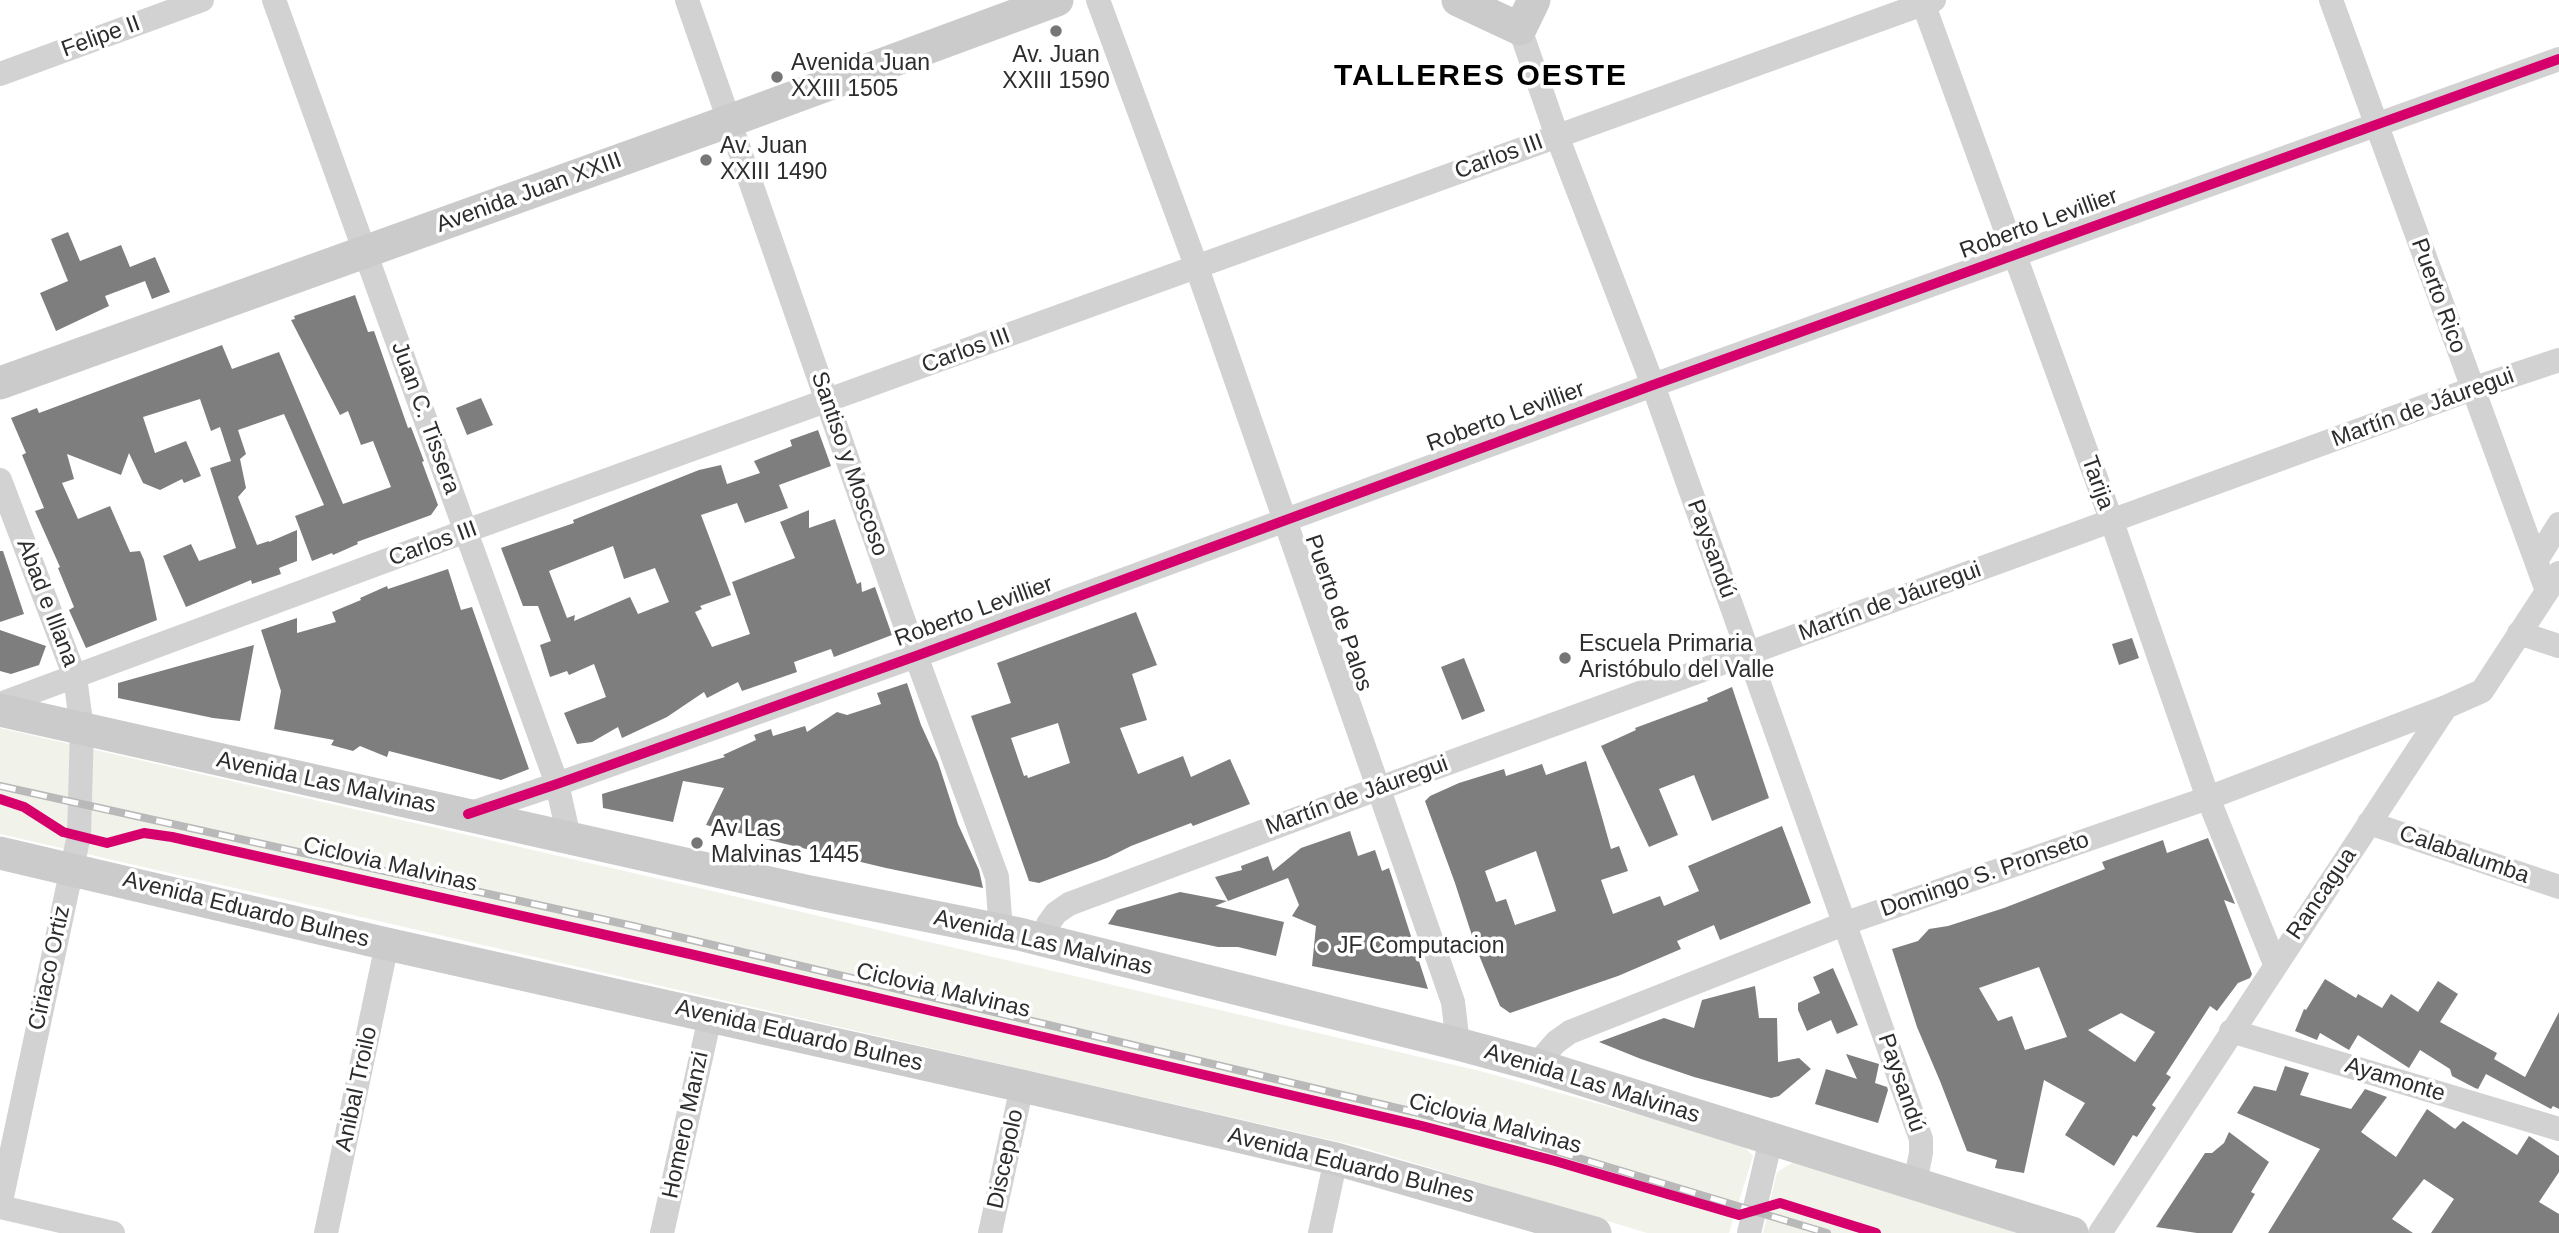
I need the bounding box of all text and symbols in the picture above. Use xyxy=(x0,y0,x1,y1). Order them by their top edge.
street label: Felipe II xyxy=(58,10,144,64)
marker: Av. Juan XXIII 1590 xyxy=(1048,23,1064,39)
place label: Av. Juan XXIII 1590 xyxy=(1002,42,1110,96)
place label: Avenida Juan XXIII 1505 xyxy=(791,50,930,104)
district label: TALLERES OESTE xyxy=(1336,59,1626,95)
marker: Avenida Juan XXIII 1505 xyxy=(769,69,785,85)
street label: Carlos III xyxy=(1451,128,1547,186)
place label: Av. Juan XXIII 1490 xyxy=(720,133,827,187)
street label: Avenida Juan XXIII xyxy=(433,147,625,239)
marker: Av. Juan XXIII 1490 xyxy=(698,152,714,168)
street label: Roberto Levillier xyxy=(1956,183,2122,265)
street label: Puerto Rico xyxy=(2404,235,2472,357)
street label: Carlos III xyxy=(918,322,1014,380)
street label: Juan C. Tissera xyxy=(385,338,465,498)
street label: Martín de Jáuregui xyxy=(2328,362,2518,454)
street label: Santiso y Moscoso xyxy=(805,368,893,560)
street label: Roberto Levillier xyxy=(1423,376,1589,458)
street label: Tarija xyxy=(2075,452,2119,514)
street label: Paysandú xyxy=(1681,496,1741,602)
street label: Carlos III xyxy=(385,515,481,573)
street label: Puerto de Palos xyxy=(1298,531,1378,695)
street label: Abad e Illana xyxy=(10,535,84,671)
street label: Martín de Jáuregui xyxy=(1795,556,1985,648)
street label: Roberto Levillier xyxy=(891,571,1057,653)
place label: Escuela Primaria Aristóbulo del Valle xyxy=(1579,631,1774,685)
marker: Escuela Primaria Aristóbulo del Valle xyxy=(1557,650,1573,666)
street label: Avenida Las Malvinas xyxy=(214,746,438,820)
street label: Martín de Jáuregui xyxy=(1262,750,1452,842)
place label: Av Las Malvinas 1445 xyxy=(711,816,859,870)
street label: Calabalumba xyxy=(2395,820,2533,890)
street label: Domingo S. Pronseto xyxy=(1877,826,2093,924)
street label: Ciclovia Malvinas xyxy=(300,832,480,898)
marker: Av Las Malvinas 1445 xyxy=(689,835,705,851)
street label: Rancagua xyxy=(2281,843,2363,945)
street label: Avenida Eduardo Bulnes xyxy=(120,866,372,954)
street label: Ciriaco Ortiz xyxy=(23,903,77,1033)
street label: Avenida Las Malvinas xyxy=(931,904,1155,982)
place label: JF Computacion xyxy=(1337,933,1504,961)
marker: JF Computacion xyxy=(1315,939,1331,955)
street label: Ciclovia Malvinas xyxy=(853,958,1033,1024)
street label: Avenida Eduardo Bulnes xyxy=(673,994,925,1078)
street label: Anibal Troilo xyxy=(330,1024,384,1154)
street label: Paysandú xyxy=(1871,1030,1931,1136)
street label: Avenida Las Malvinas xyxy=(1481,1038,1703,1130)
street label: Homero Manzi xyxy=(657,1049,715,1201)
street label: Ayamonte xyxy=(2342,1052,2448,1108)
street label: Ciclovia Malvinas xyxy=(1406,1088,1584,1160)
street label: Discepolo xyxy=(982,1107,1030,1211)
street label: Avenida Eduardo Bulnes xyxy=(1225,1122,1477,1210)

